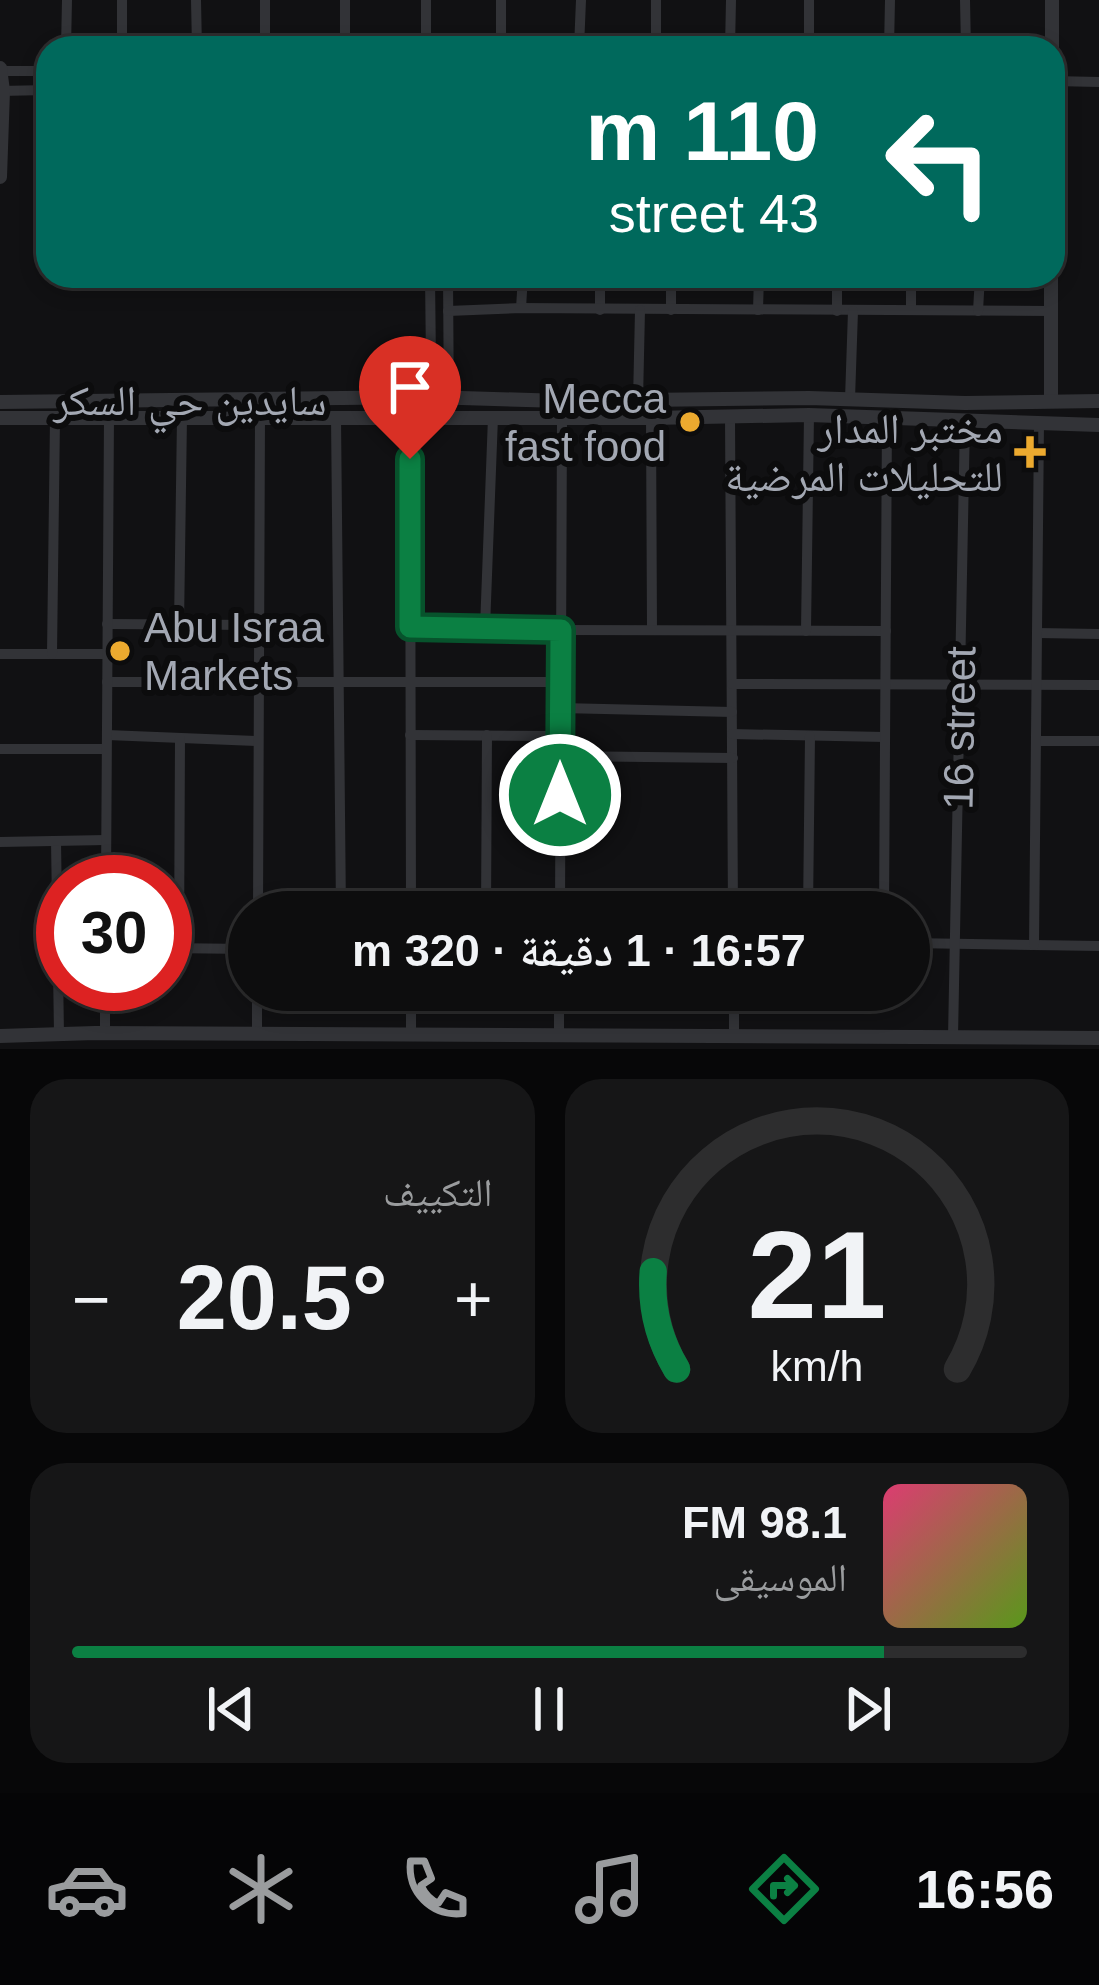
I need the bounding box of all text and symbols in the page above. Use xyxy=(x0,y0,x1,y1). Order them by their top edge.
text: 110 m xyxy=(585,84,819,178)
icon: left xyxy=(861,84,1017,240)
text: 43 street xyxy=(609,183,819,243)
pin xyxy=(359,336,461,459)
icon: arrive xyxy=(377,354,443,420)
place label: Mecca fast food xyxy=(505,375,667,470)
street label: سايدين حي السكر xyxy=(52,377,327,434)
place label: مختبر المدار للتحليلات المرضية xyxy=(725,405,1003,500)
marker: Mecca fast food xyxy=(677,409,703,435)
marker: مختبر المدار للتحليلات المرضية xyxy=(1014,436,1046,468)
place label: Abu Israa Markets xyxy=(144,604,324,699)
marker: Abu Israa Markets xyxy=(107,638,133,664)
street label: 16 street xyxy=(935,646,984,810)
position arrow xyxy=(497,732,623,858)
speed limit sign: 30 xyxy=(36,855,192,1011)
text: 16:57 · 1 دقيقة · 320 m xyxy=(352,925,806,976)
text: التكييف xyxy=(383,1171,493,1214)
text: 21 xyxy=(747,1205,886,1344)
text: 20.5° xyxy=(177,1248,388,1348)
text: − xyxy=(72,1262,111,1336)
text: + xyxy=(454,1262,492,1336)
text: km/h xyxy=(770,1342,863,1390)
text: 98.1 FM xyxy=(682,1497,847,1548)
text: الموسيقى xyxy=(714,1556,847,1599)
icon: previous xyxy=(198,1676,264,1742)
icon: pause xyxy=(516,1676,582,1742)
icon: next xyxy=(835,1676,901,1742)
icon: car xyxy=(45,1847,129,1931)
icon: climate xyxy=(219,1847,303,1931)
icon: phone xyxy=(393,1847,477,1931)
icon: music xyxy=(568,1847,652,1931)
icon: directions xyxy=(742,1847,826,1931)
text: 16:56 xyxy=(916,1859,1054,1919)

